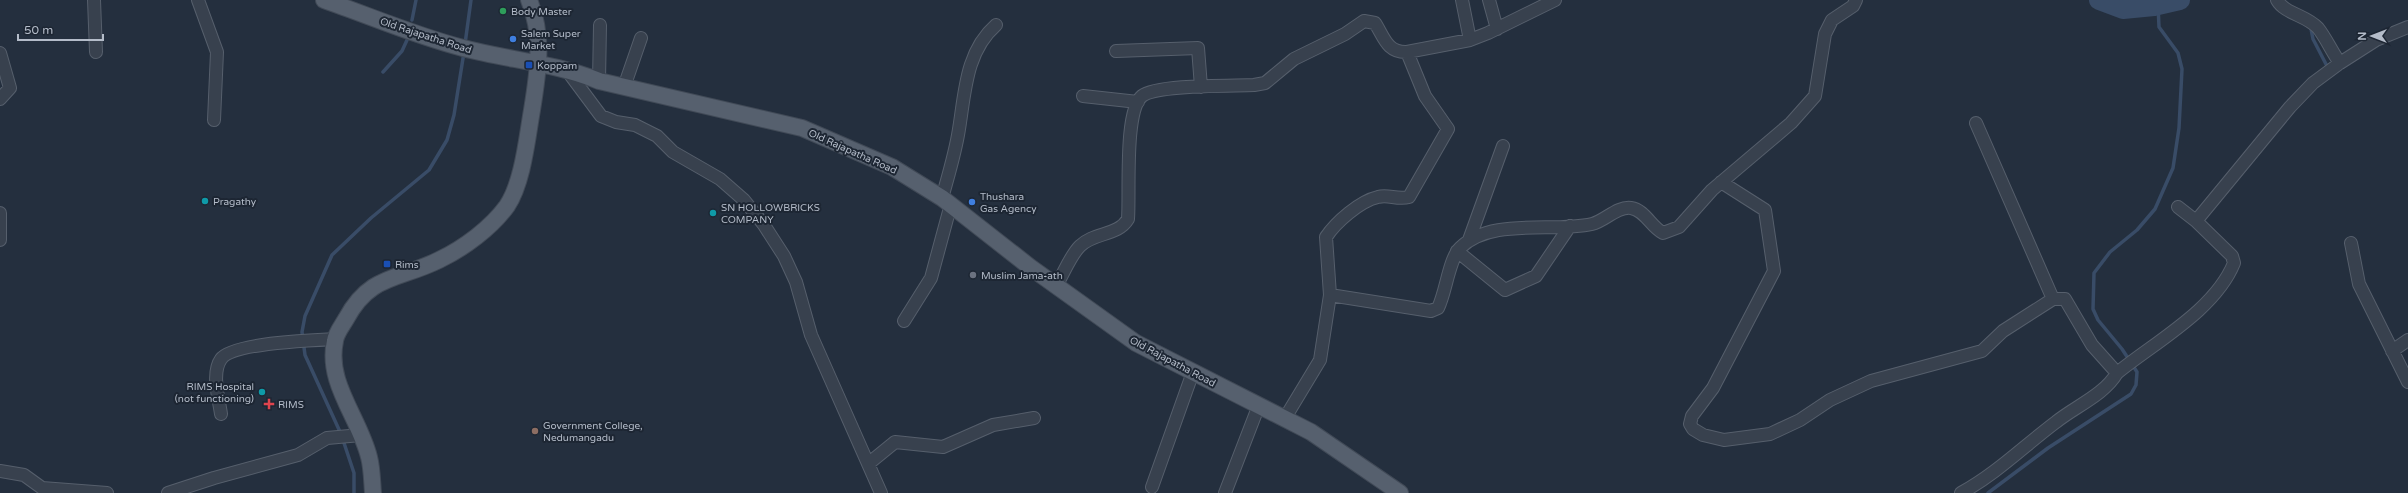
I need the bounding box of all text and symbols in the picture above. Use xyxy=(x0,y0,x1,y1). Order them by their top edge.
marker: Body Master xyxy=(498,6,508,16)
place label: Body Master xyxy=(511,6,572,18)
scale bar xyxy=(18,16,103,42)
street label: Old Rajapatha Road xyxy=(378,16,473,56)
north arrow xyxy=(2352,16,2392,56)
text: 50 m xyxy=(24,23,53,37)
place label: Salem Super Market xyxy=(521,28,581,52)
text: N xyxy=(2356,32,2369,40)
marker: Salem Super Market xyxy=(508,34,518,44)
marker: Koppam xyxy=(524,60,534,70)
place label: Koppam xyxy=(537,60,577,72)
street label: Old Rajapatha Road xyxy=(807,127,899,177)
place label: Thushara Gas Agency xyxy=(980,191,1037,215)
marker: Pragathy xyxy=(200,196,210,206)
place label: Pragathy xyxy=(213,196,257,208)
marker: Thushara Gas Agency xyxy=(967,197,977,207)
place label: SN HOLLOWBRICKS COMPANY xyxy=(721,202,820,226)
marker: SN HOLLOWBRICKS COMPANY xyxy=(708,208,718,218)
marker: Rims xyxy=(382,259,392,269)
place label: Rims xyxy=(395,259,419,271)
marker: Muslim Jama-ath xyxy=(968,270,978,280)
place label: Muslim Jama-ath xyxy=(981,270,1063,282)
street label: Old Rajapatha Road xyxy=(1128,334,1217,390)
place label: RIMS Hospital (not functioning) xyxy=(175,381,254,405)
marker: RIMS Hospital (not functioning) xyxy=(257,387,267,397)
marker: RIMS xyxy=(263,398,275,410)
place label: RIMS xyxy=(278,399,304,411)
place label: Government College, Nedumangadu xyxy=(543,420,643,444)
marker: Government College, Nedumangadu xyxy=(530,426,540,436)

